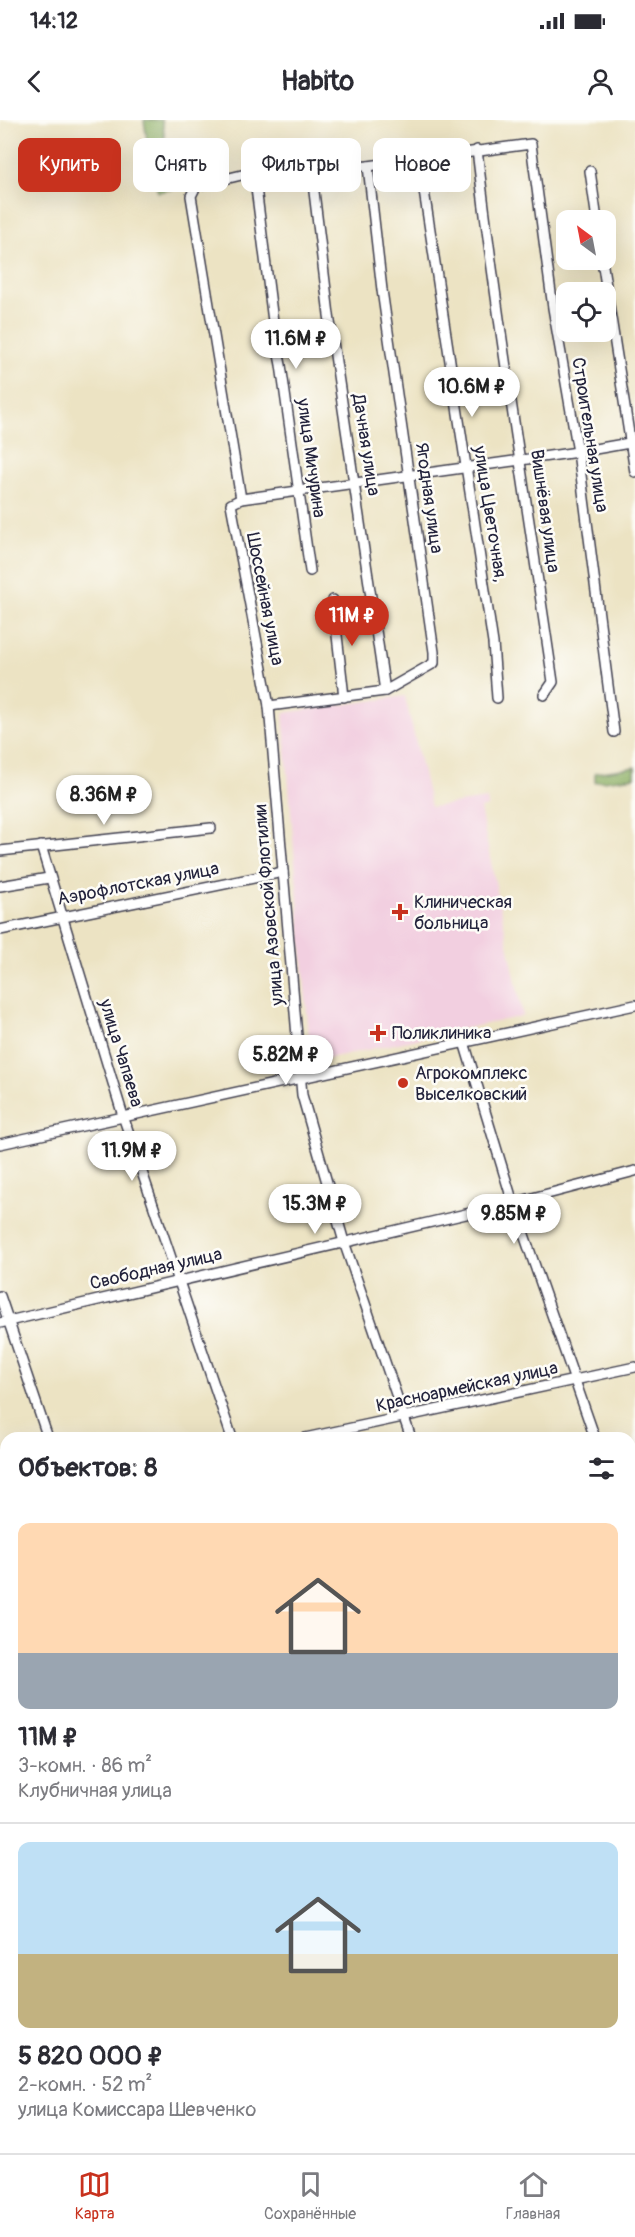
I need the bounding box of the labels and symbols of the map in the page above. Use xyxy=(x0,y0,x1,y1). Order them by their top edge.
north arrow xyxy=(556,210,616,270)
pin: 11.6M ₽ xyxy=(241,319,351,370)
street label: Строительная улица xyxy=(566,356,614,514)
pin: 10.6M ₽ xyxy=(417,367,527,418)
street label: Дачная улица xyxy=(346,391,385,498)
street label: улица Мичурина xyxy=(291,396,331,519)
street label: Ягодная улица xyxy=(410,441,448,555)
street label: улица Цветочная, xyxy=(468,443,512,584)
street label: Вишнёвая улица xyxy=(525,448,565,574)
street label: Шоссейная улица xyxy=(241,531,289,667)
pin: 11M ₽ xyxy=(310,596,394,647)
pin: 8.36M ₽ xyxy=(49,775,159,826)
street label: улица Азовской Флотилии xyxy=(249,803,289,1008)
street label: Аэрофлотская улица xyxy=(55,857,221,911)
place label: Клиническая больница xyxy=(414,891,512,935)
marker: Клиническая больница xyxy=(391,903,409,921)
street label: улица Чапаева xyxy=(93,995,148,1110)
place label: Поликлиника xyxy=(392,1022,491,1045)
marker: Поликлиника xyxy=(369,1024,387,1042)
pin: 5.82M ₽ xyxy=(231,1035,341,1086)
place label: Агрокомплекс Выселковский xyxy=(415,1062,528,1106)
marker: Агрокомплекс Выселковский xyxy=(396,1076,410,1090)
pin: 11.9M ₽ xyxy=(77,1131,187,1182)
pin: 15.3M ₽ xyxy=(260,1184,370,1235)
pin: 9.85M ₽ xyxy=(459,1194,569,1245)
street label: Свободная улица xyxy=(88,1243,224,1295)
street label: Красноармейская улица xyxy=(374,1356,560,1418)

